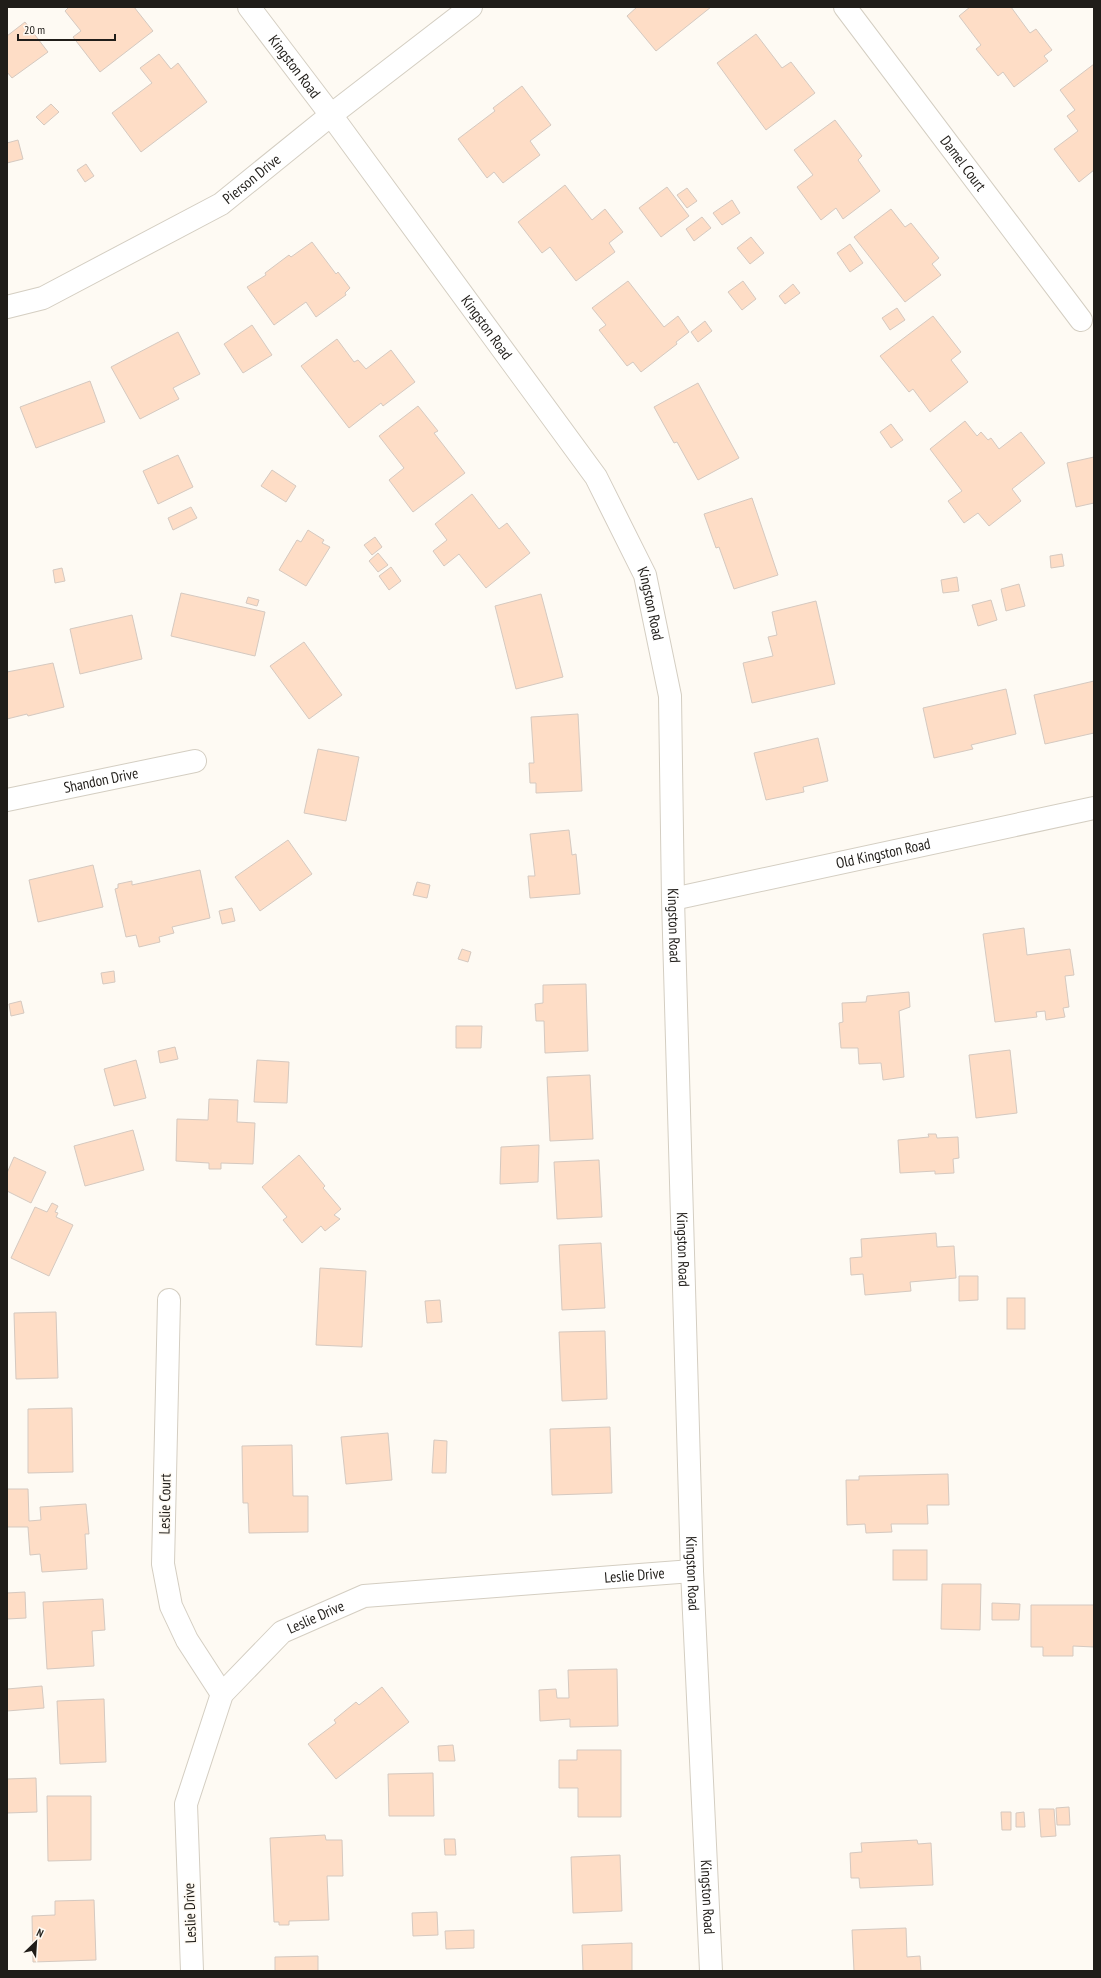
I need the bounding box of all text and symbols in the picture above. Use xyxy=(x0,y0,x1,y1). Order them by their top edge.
scale bar xyxy=(18,16,115,42)
text: 20 m xyxy=(24,22,45,37)
street label: Kingston Road xyxy=(265,31,325,102)
street label: Damel Court xyxy=(936,132,990,195)
street label: Pierson Drive xyxy=(219,150,284,208)
street label: Kingston Road xyxy=(457,291,517,363)
street label: Kingston Road xyxy=(633,563,668,642)
street label: Shandon Drive xyxy=(62,763,140,797)
street label: Old Kingston Road xyxy=(834,834,932,873)
street label: Kingston Road xyxy=(664,888,685,963)
street label: Kingston Road xyxy=(673,1212,694,1287)
street label: Leslie Court xyxy=(154,1473,175,1535)
street label: Kingston Road xyxy=(682,1536,704,1611)
street label: Leslie Drive xyxy=(604,1563,665,1587)
street label: Leslie Drive xyxy=(284,1596,347,1638)
street label: Kingston Road xyxy=(697,1859,719,1935)
street label: Leslie Drive xyxy=(179,1883,200,1943)
north arrow xyxy=(16,1922,56,1962)
text: N xyxy=(35,1925,46,1941)

